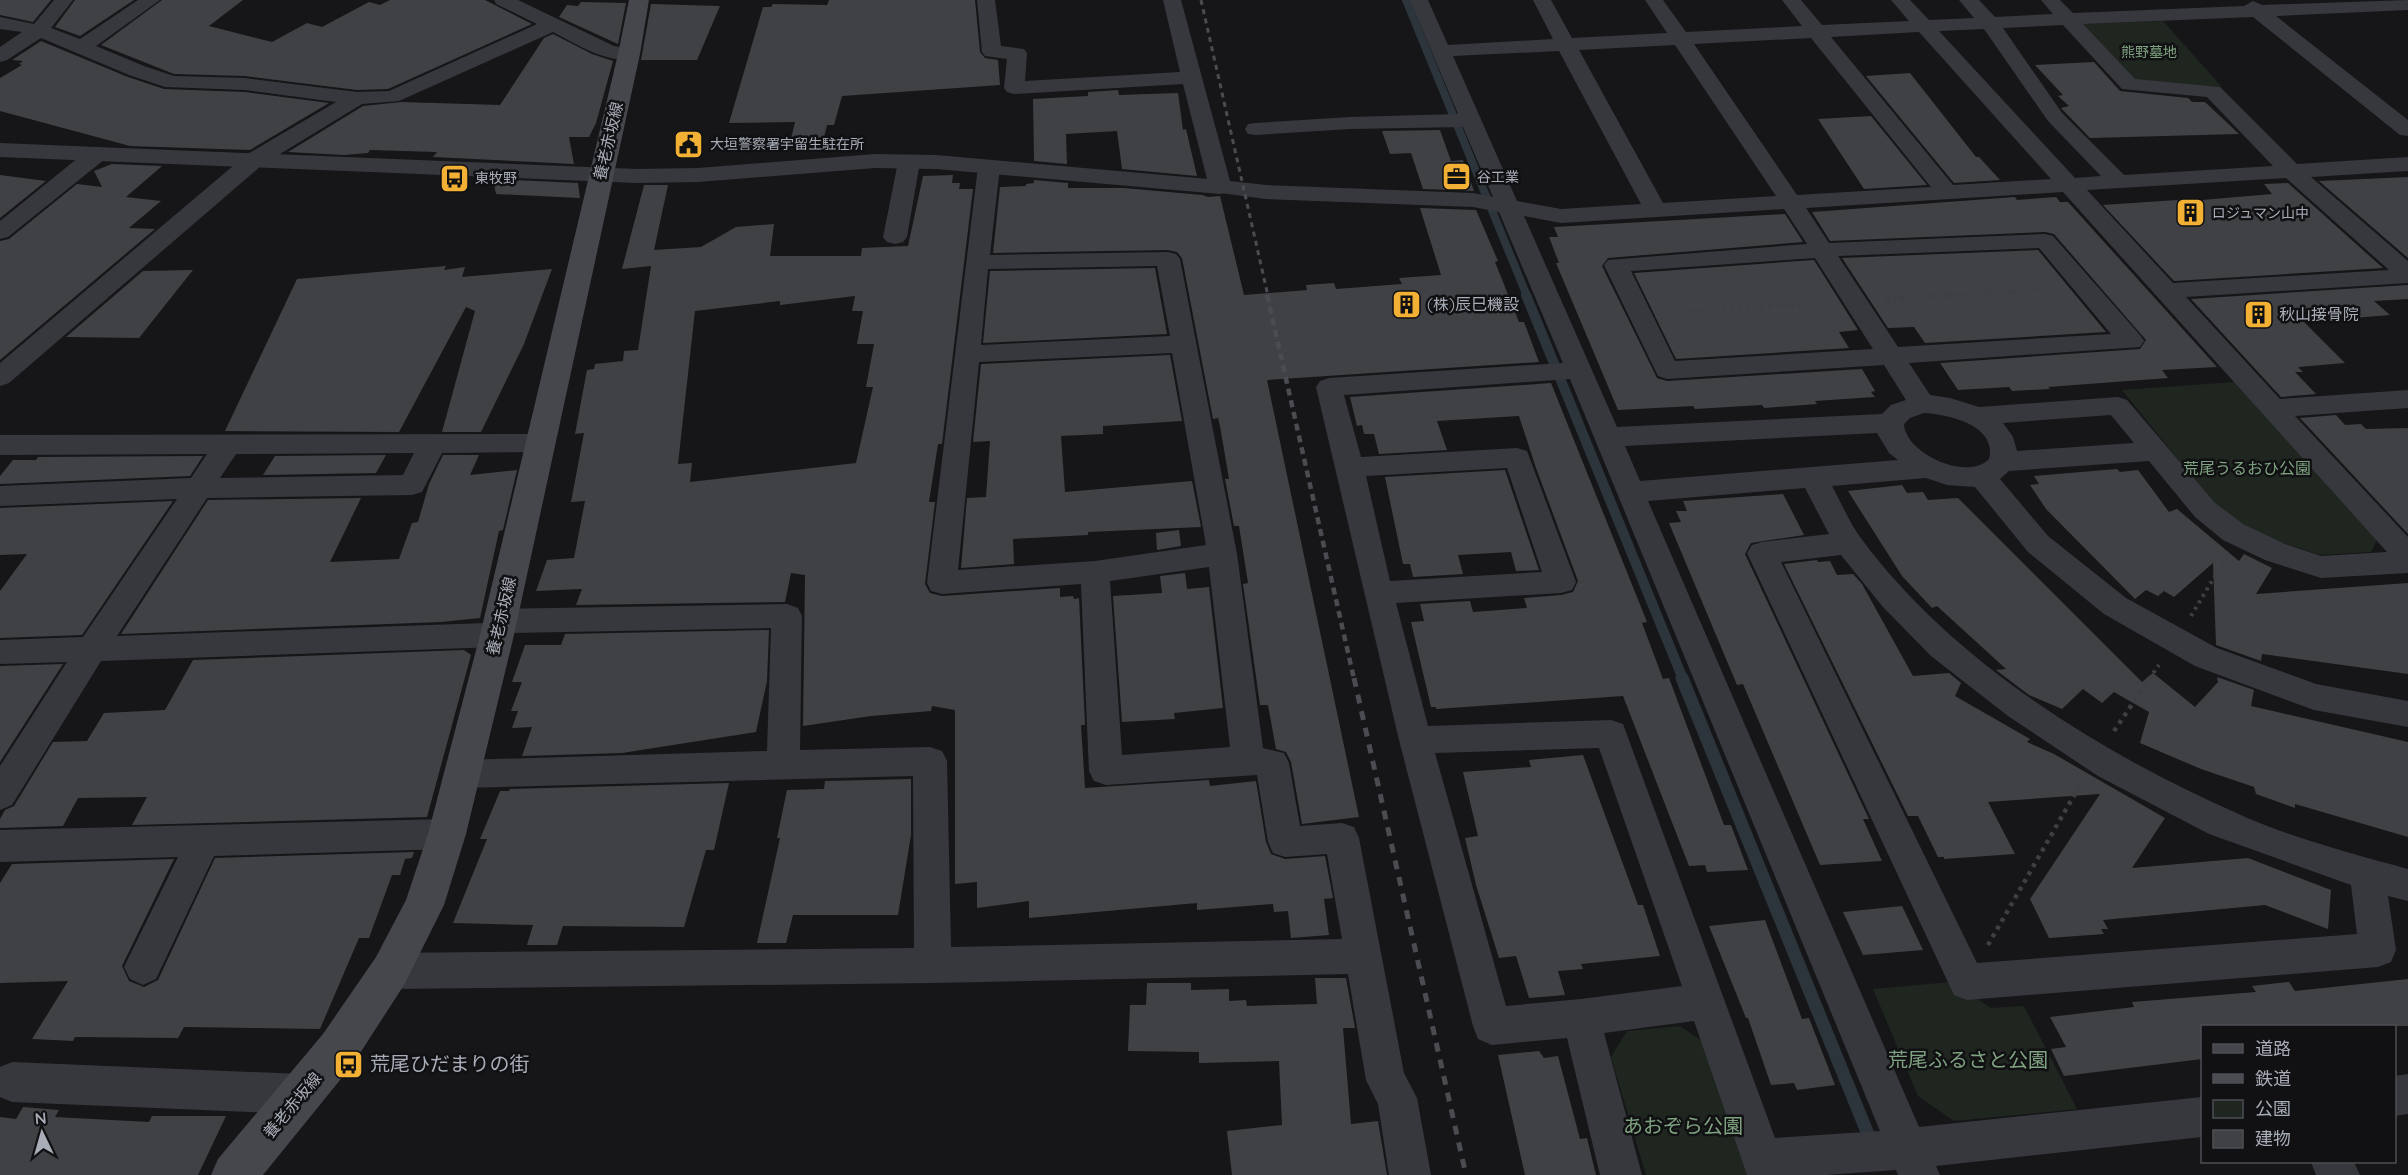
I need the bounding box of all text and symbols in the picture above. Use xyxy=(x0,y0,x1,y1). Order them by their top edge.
park label: 熊野墓地 xyxy=(2121,43,2177,61)
street label: 養老赤坂線 xyxy=(589,100,627,182)
public building icon: 大垣警察署宇留生駐在所 xyxy=(673,128,705,160)
place label: 大垣警察署宇留生駐在所 xyxy=(710,135,864,153)
office icon: 谷工業 xyxy=(1440,161,1472,193)
bus stop icon: 東牧野 xyxy=(438,162,470,194)
place label: 谷工業 xyxy=(1477,168,1519,186)
place label: 東牧野 xyxy=(475,169,517,187)
building icon: ロジュマン山中 xyxy=(2175,197,2207,229)
place label: ロジュマン山中 xyxy=(2212,204,2309,222)
building icon: (株)辰巳機設 xyxy=(1390,288,1422,320)
place label: (株)辰巳機設 xyxy=(1427,294,1519,314)
building icon: 秋山接骨院 xyxy=(2242,298,2274,330)
place label: 秋山接骨院 xyxy=(2279,304,2359,324)
park label: 荒尾うるおひ公園 xyxy=(2183,458,2311,478)
street label: 養老赤坂線 xyxy=(482,575,520,657)
legend xyxy=(2201,1025,2396,1163)
text: 道路 xyxy=(2255,1037,2291,1060)
park label: 荒尾ふるさと公園 xyxy=(1888,1047,2048,1072)
bus stop icon: 荒尾ひだまりの街 xyxy=(333,1048,365,1080)
place label: 荒尾ひだまりの街 xyxy=(370,1051,530,1076)
text: 鉄道 xyxy=(2255,1067,2291,1090)
street label: 養老赤坂線 xyxy=(259,1068,325,1142)
text: 公園 xyxy=(2255,1097,2291,1120)
north arrow xyxy=(12,1103,72,1163)
text: N xyxy=(34,1108,47,1129)
park label: あおぞら公園 xyxy=(1623,1113,1743,1138)
text: 建物 xyxy=(2255,1127,2291,1150)

